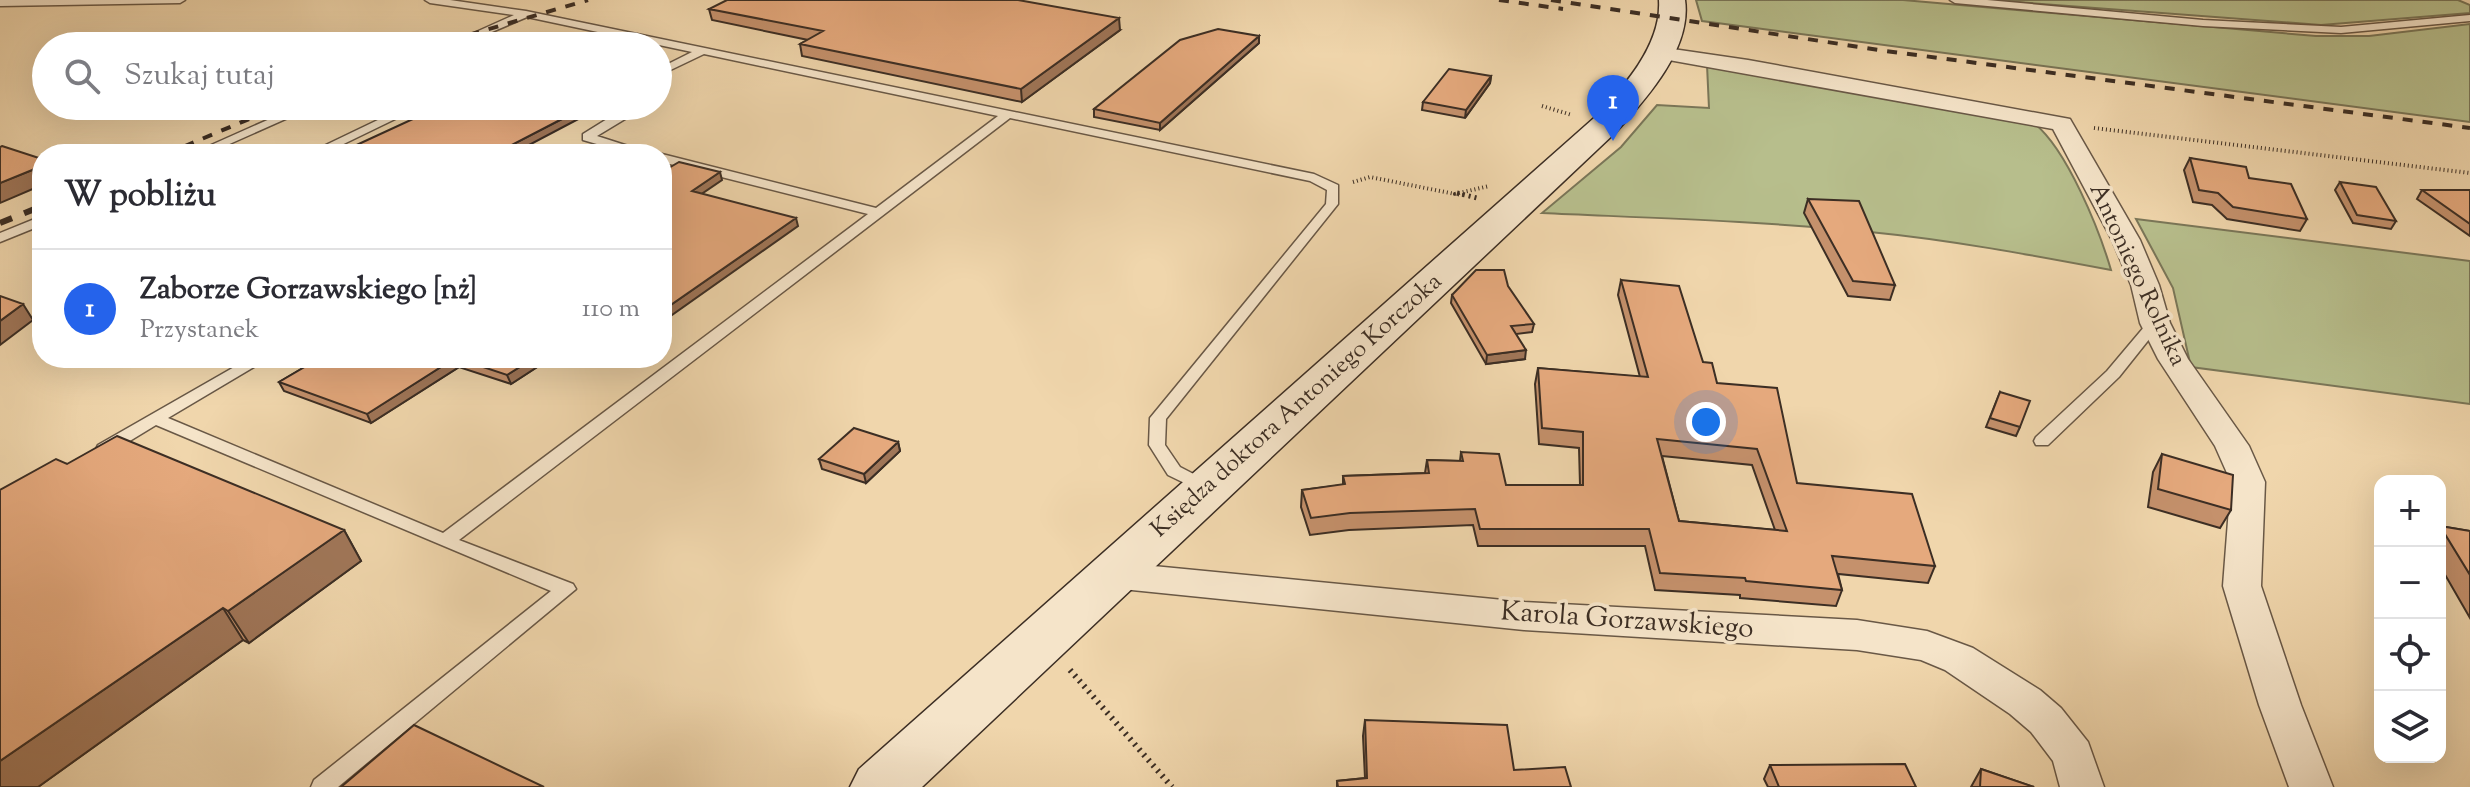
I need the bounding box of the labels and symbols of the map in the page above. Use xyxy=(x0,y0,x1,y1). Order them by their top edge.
pin: 1 xyxy=(1587,75,1639,141)
street label: Antoniego Rolnika xyxy=(2080,178,2194,372)
street label: Księdza doktora Antoniego Korczoka xyxy=(1144,266,1450,546)
your location xyxy=(1686,402,1726,442)
street label: Karola Gorzawskiego xyxy=(1499,592,1755,650)

